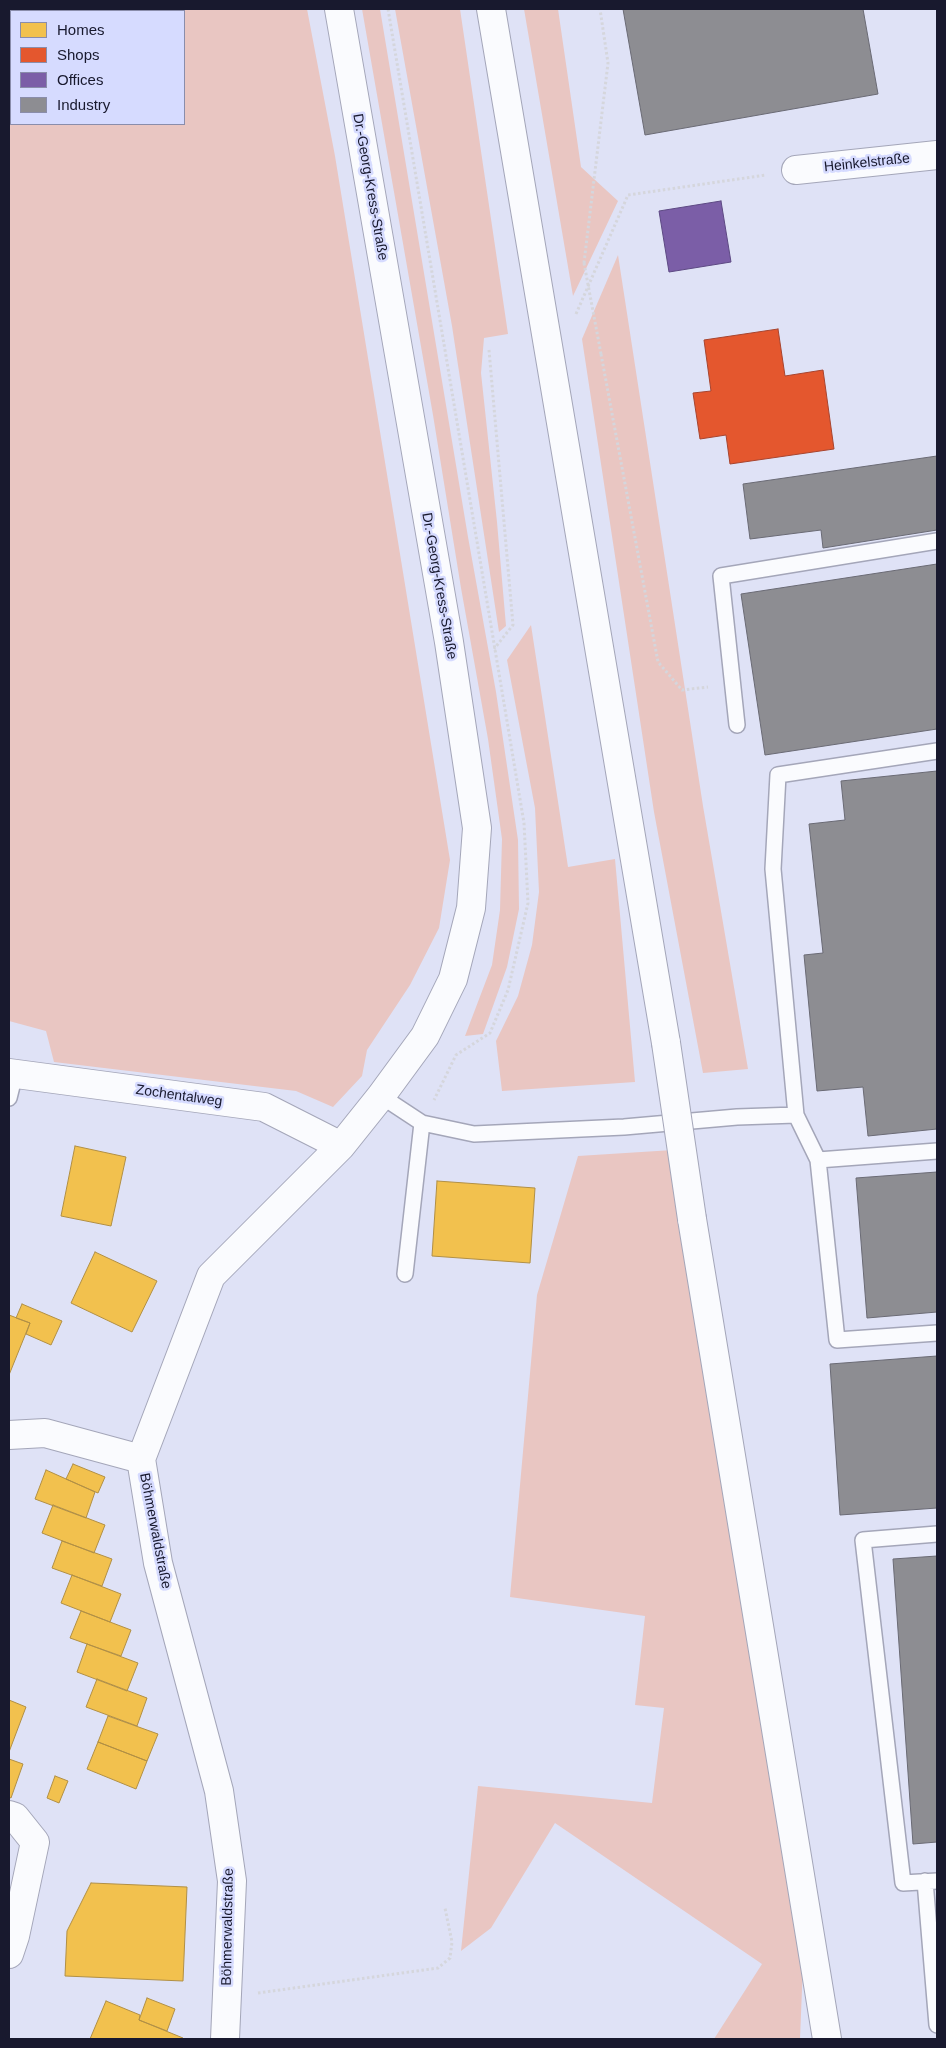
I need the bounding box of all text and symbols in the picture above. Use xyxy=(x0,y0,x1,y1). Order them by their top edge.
legend xyxy=(10,10,185,125)
text: Homes xyxy=(57,21,105,38)
text: Shops xyxy=(57,46,100,63)
text: Offices xyxy=(57,71,103,88)
text: Industry xyxy=(57,96,110,113)
street label: Dr.-Georg-Kress-Straße xyxy=(349,112,391,262)
street label: Heinkelstraße xyxy=(823,150,911,176)
street label: Dr.-Georg-Kress-Straße xyxy=(418,511,460,661)
street label: Zochentalweg xyxy=(135,1082,223,1110)
street label: Böhmerwaldstraße xyxy=(136,1472,174,1590)
street label: Böhmerwaldstraße xyxy=(219,1868,237,1986)

